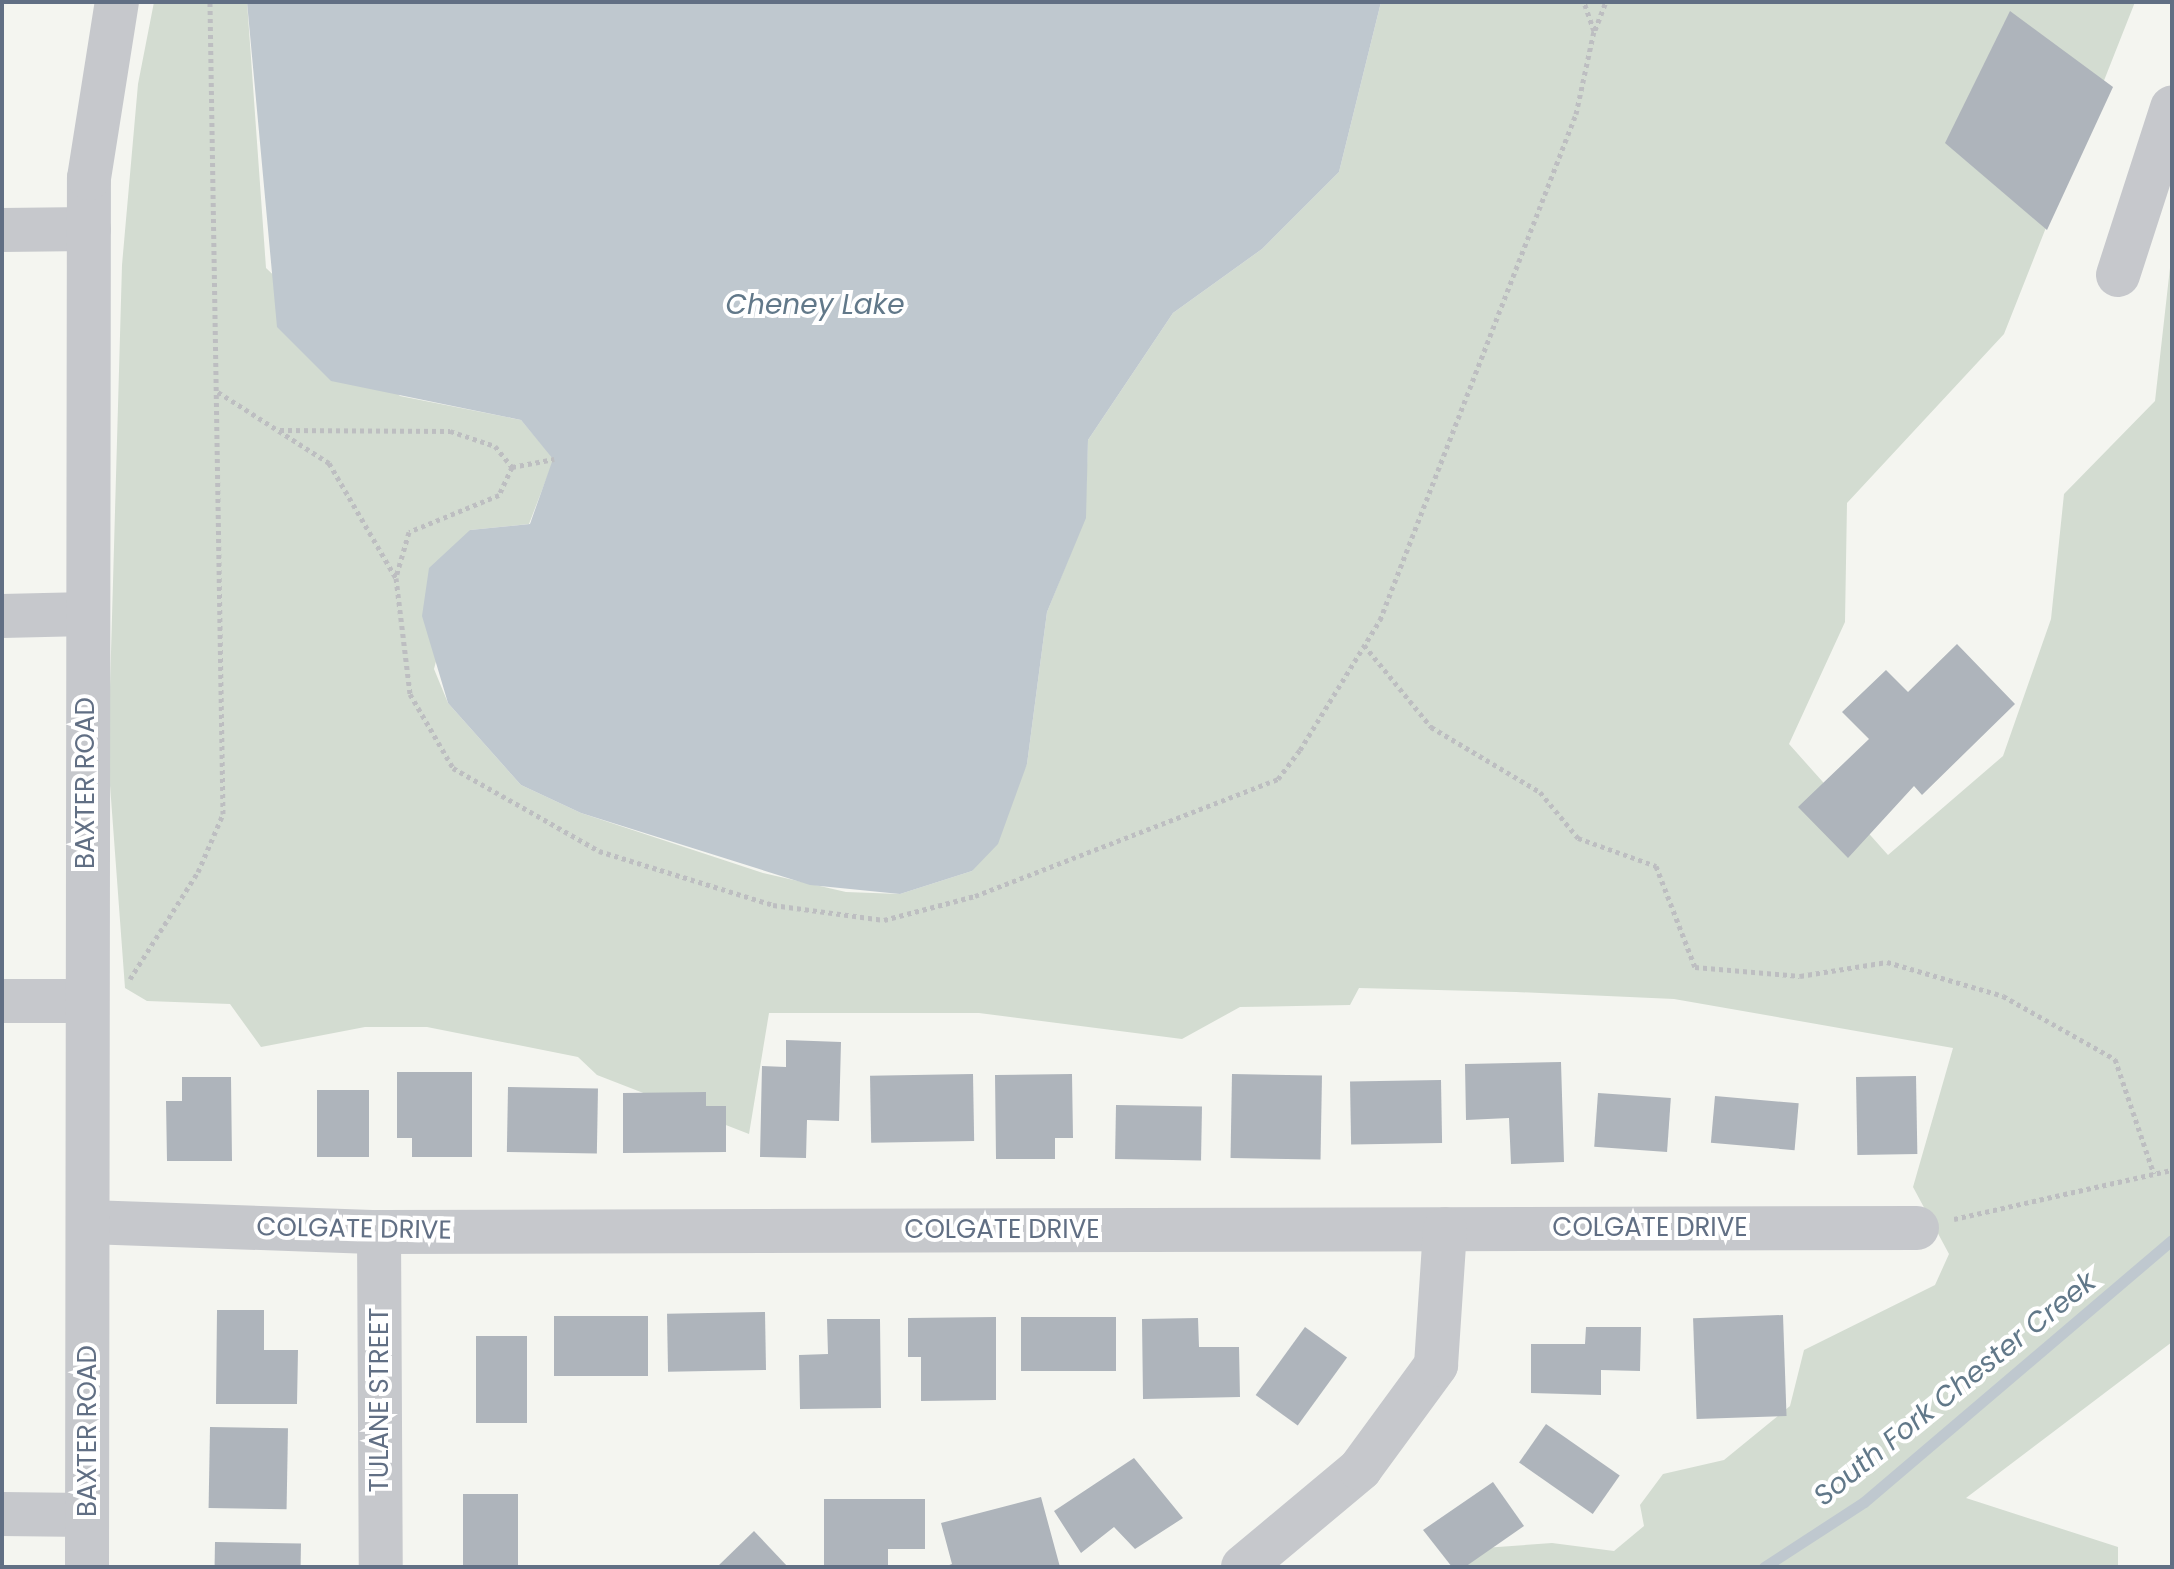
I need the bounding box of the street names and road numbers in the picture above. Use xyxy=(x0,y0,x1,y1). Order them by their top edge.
street label: BAXTER ROAD xyxy=(70,697,102,869)
street label: COLGATE DRIVE xyxy=(256,1212,452,1246)
street label: COLGATE DRIVE xyxy=(1552,1212,1748,1244)
street label: COLGATE DRIVE xyxy=(904,1214,1100,1246)
street label: TULANE STREET xyxy=(364,1308,396,1492)
street label: BAXTER ROAD xyxy=(72,1345,104,1517)

